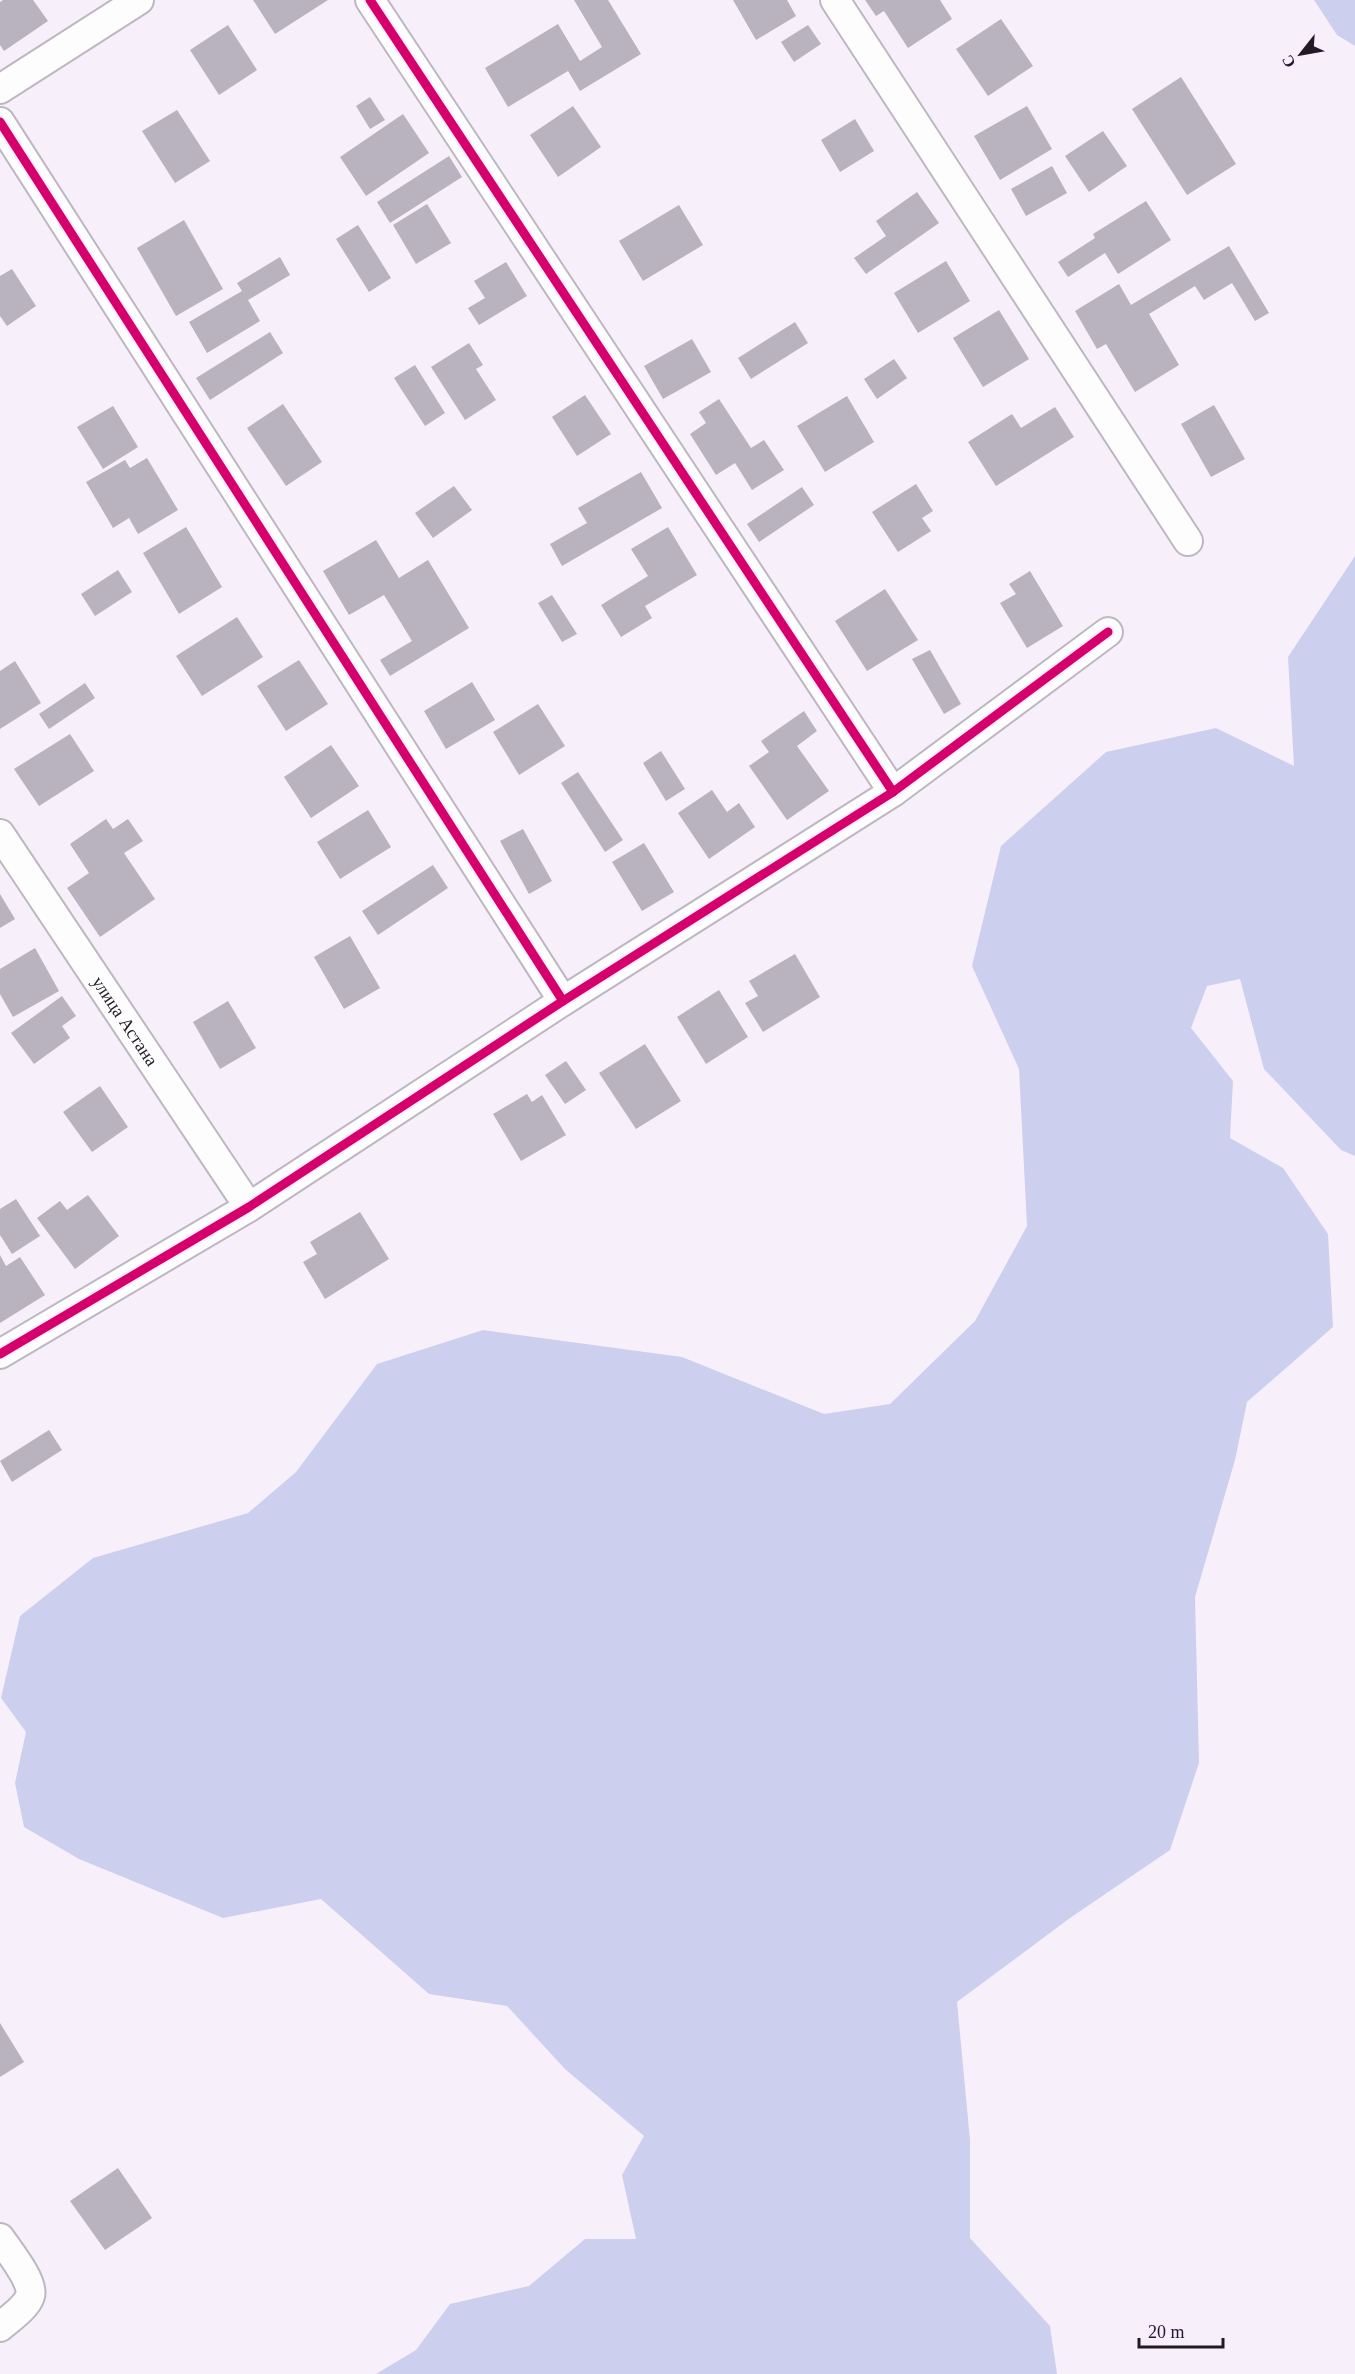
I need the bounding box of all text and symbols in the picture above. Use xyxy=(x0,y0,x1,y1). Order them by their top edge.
north arrow xyxy=(1271,24,1331,84)
text: С xyxy=(1278,52,1299,71)
street label: улица Астана xyxy=(88,973,162,1070)
scale bar xyxy=(1139,2311,1223,2349)
text: 20 m xyxy=(1148,2322,1185,2342)

